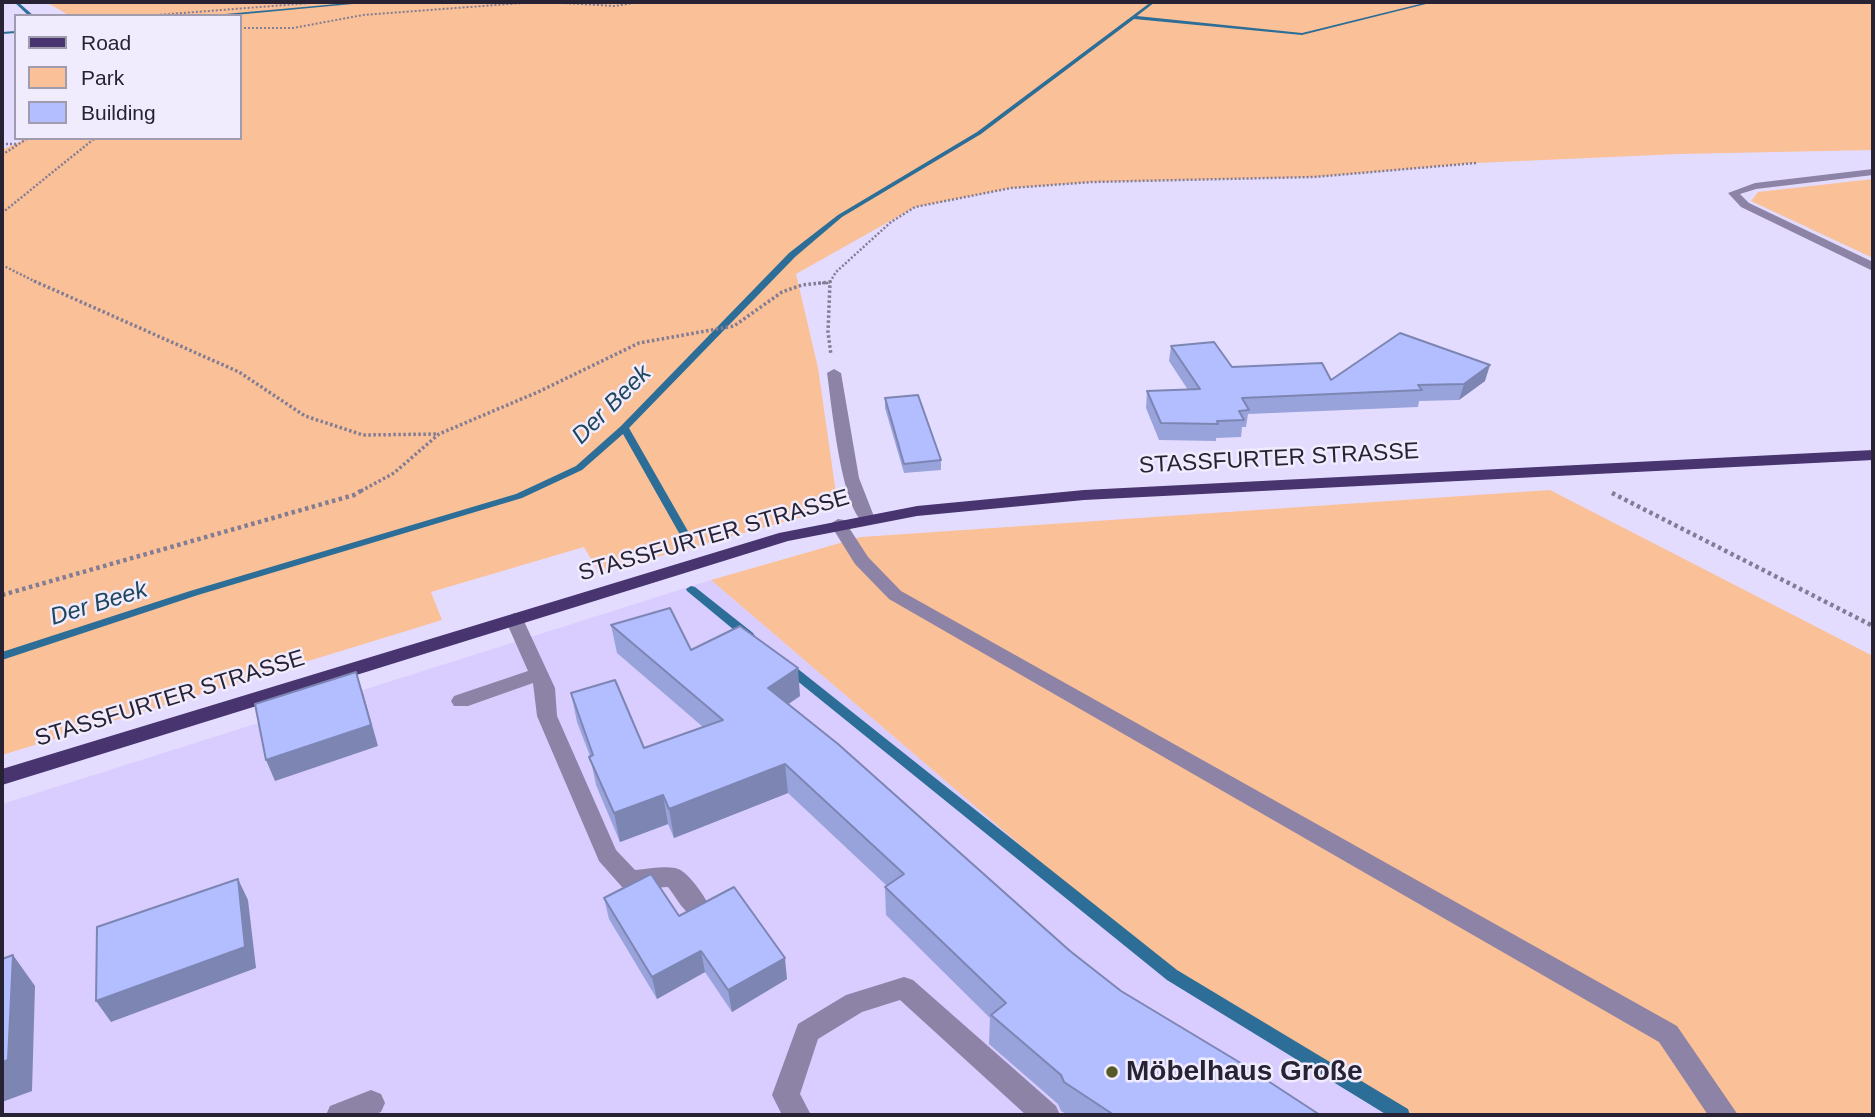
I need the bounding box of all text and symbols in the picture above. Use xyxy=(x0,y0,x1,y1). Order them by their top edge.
legend xyxy=(14,14,242,140)
text: Road xyxy=(81,31,131,54)
text: Park xyxy=(81,66,124,89)
text: Building xyxy=(81,101,156,124)
water label: Der Beek xyxy=(566,359,658,451)
street label: STASSFURTER STRASSE xyxy=(1138,438,1420,480)
street label: STASSFURTER STRASSE xyxy=(575,484,853,588)
water label: Der Beek xyxy=(47,576,151,632)
street label: STASSFURTER STRASSE xyxy=(32,645,308,753)
place label: Möbelhaus Große xyxy=(1126,1055,1362,1089)
marker: Möbelhaus Große xyxy=(1104,1064,1120,1080)

